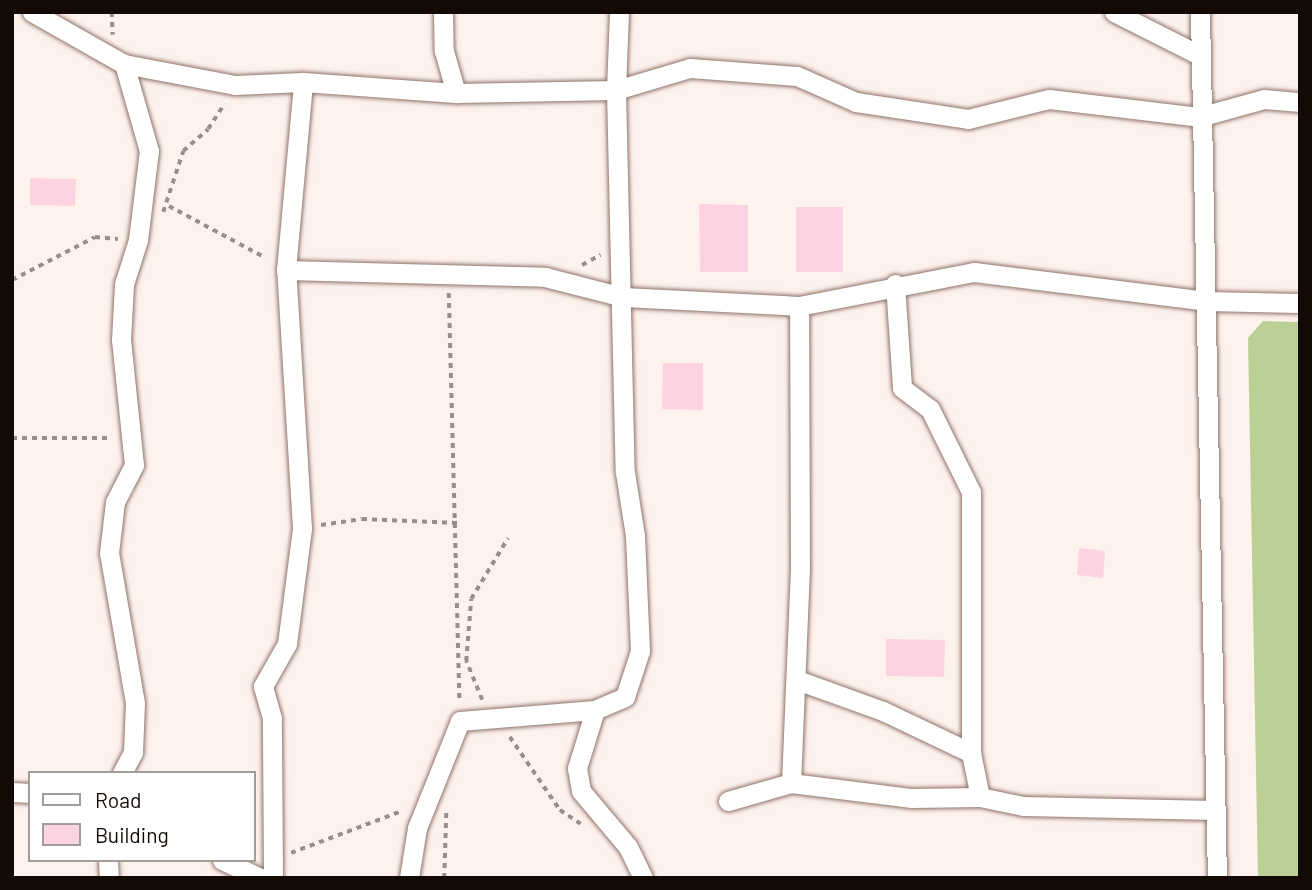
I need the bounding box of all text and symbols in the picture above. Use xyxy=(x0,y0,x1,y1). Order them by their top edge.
legend xyxy=(28,771,256,862)
text: Road xyxy=(95,787,141,812)
text: Building xyxy=(95,822,169,847)

